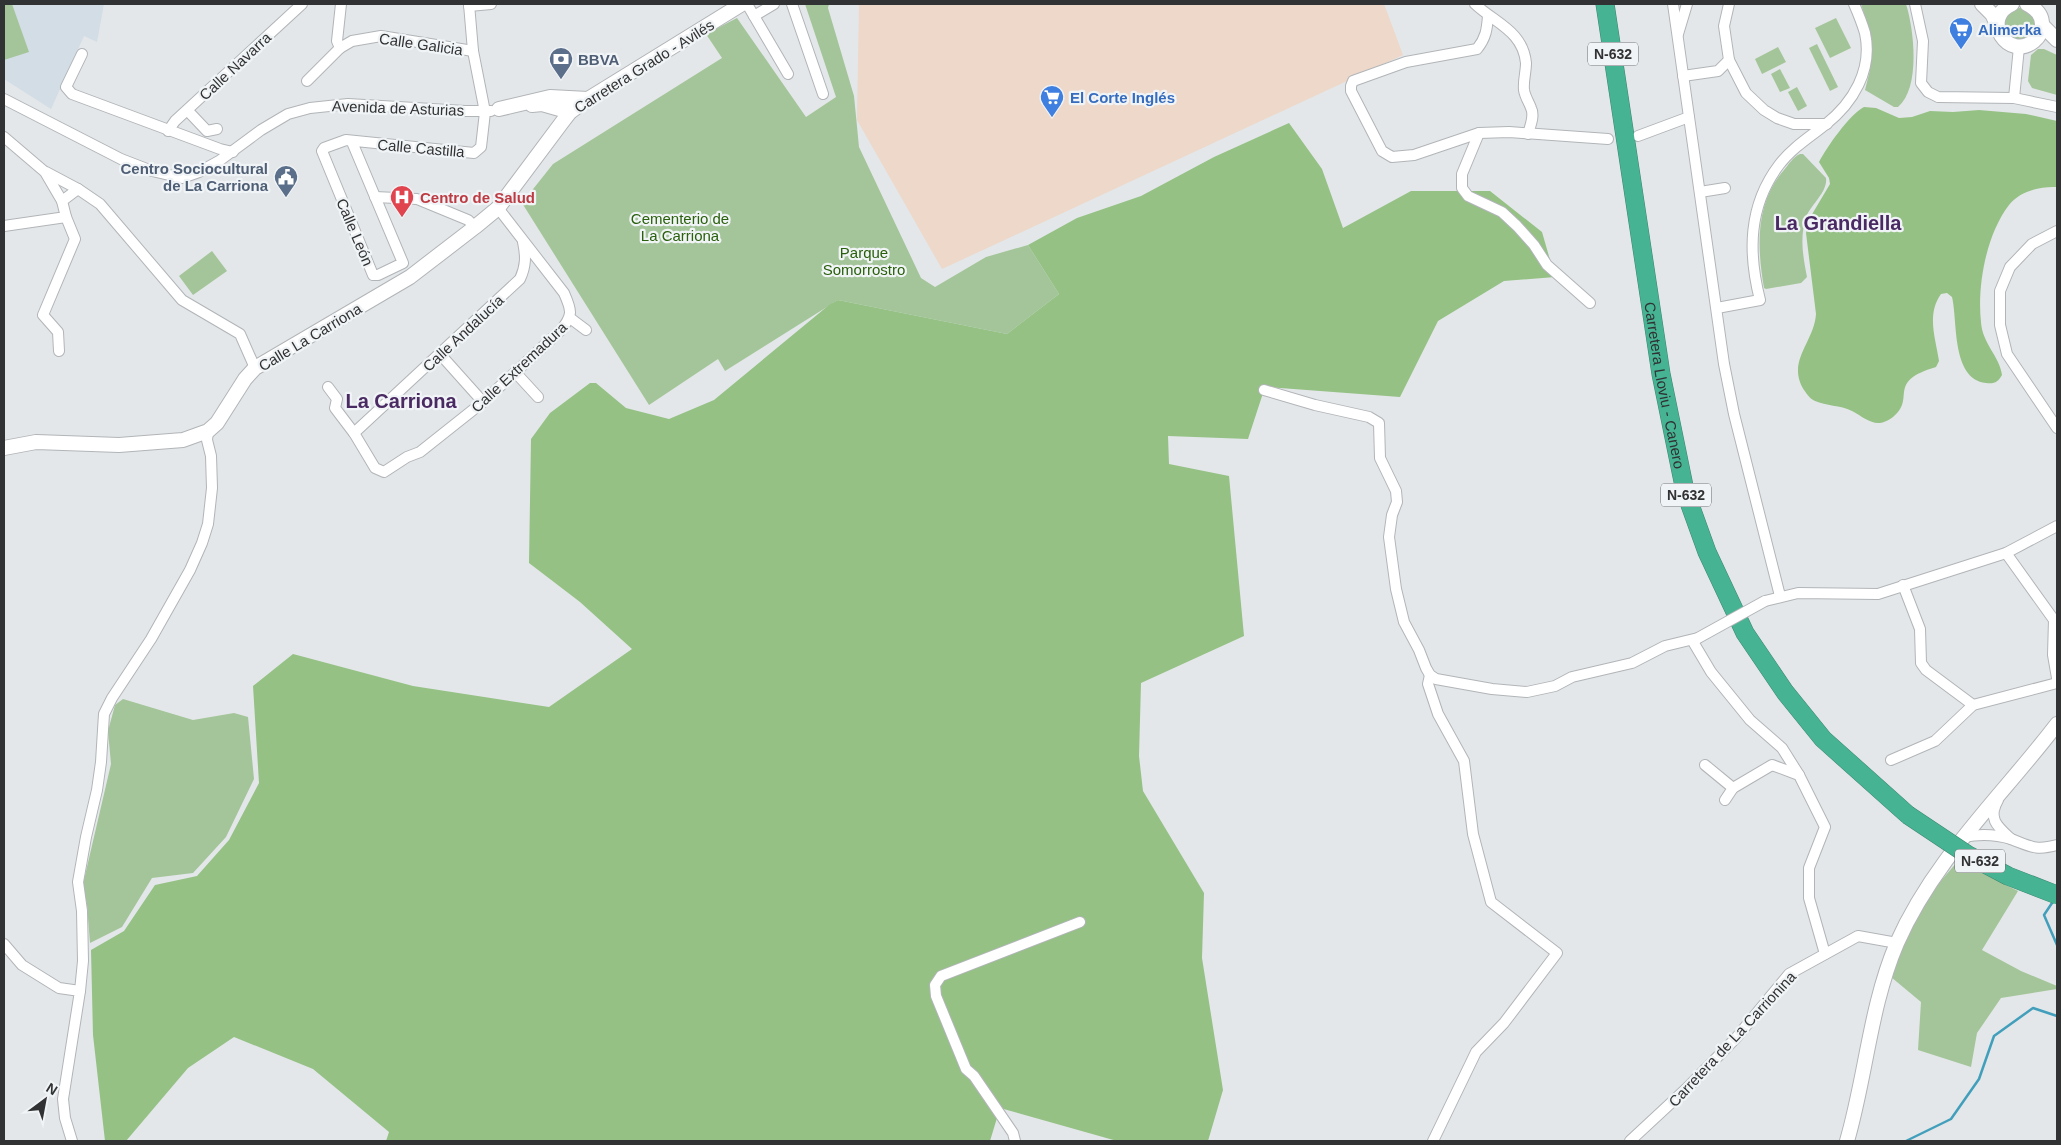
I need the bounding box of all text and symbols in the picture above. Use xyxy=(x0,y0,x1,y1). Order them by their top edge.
street label: Carretera Grado - Avilés xyxy=(571,16,717,116)
supermarket icon: Alimerka xyxy=(1948,16,1974,50)
place label: Alimerka xyxy=(1978,21,2042,38)
street label: Calle Navarra xyxy=(196,28,275,103)
street label: Calle Galicia xyxy=(378,30,465,58)
road number: N-632 xyxy=(1588,42,1638,66)
bank icon: BBVA xyxy=(548,46,574,80)
place label: BBVA xyxy=(578,51,620,68)
supermarket icon: El Corte Inglés xyxy=(1039,84,1065,118)
place label: El Corte Inglés xyxy=(1070,89,1175,106)
street label: Avenida de Asturias xyxy=(332,97,464,119)
street label: Calle Castilla xyxy=(377,136,466,160)
place label: Centro Sociocultural de La Carriona xyxy=(120,160,269,194)
public building icon: Centro Sociocultural de La Carriona xyxy=(273,164,299,198)
hospital icon: Centro de Salud xyxy=(389,184,415,218)
place label: Centro de Salud xyxy=(420,189,535,206)
street label: Calle León xyxy=(333,196,377,268)
park label: Cementerio de La Carriona xyxy=(631,210,729,244)
district label: La Grandiella xyxy=(1775,212,1902,234)
park label: Parque Somorrostro xyxy=(823,244,905,278)
street label: Calle Andalucía xyxy=(419,291,507,375)
street label: Calle La Carriona xyxy=(256,299,365,374)
street label: Carretera Lloviu - Canero xyxy=(1642,301,1689,470)
street label: Calle Extremadura xyxy=(468,318,571,416)
district label: La Carriona xyxy=(345,390,457,412)
road number: N-632 xyxy=(1661,484,1711,506)
road number: N-632 xyxy=(1955,849,2005,872)
street label: Carretera de La Carrionina xyxy=(1665,967,1800,1110)
north arrow xyxy=(20,1075,70,1125)
text: N xyxy=(43,1080,60,1098)

